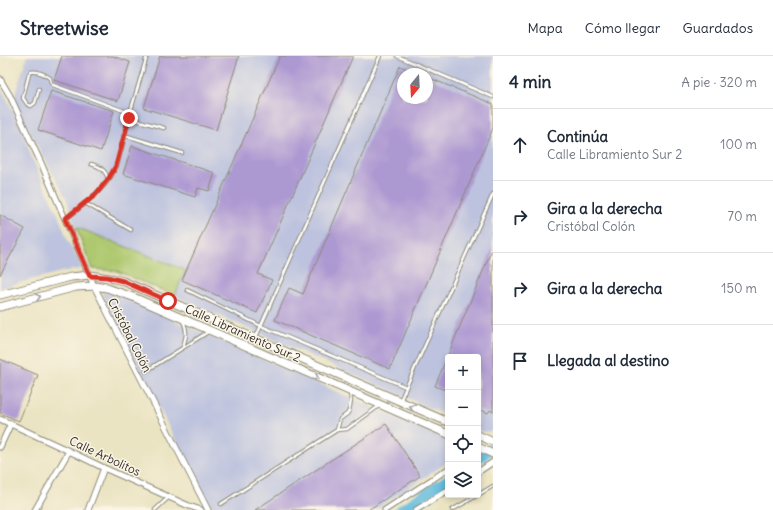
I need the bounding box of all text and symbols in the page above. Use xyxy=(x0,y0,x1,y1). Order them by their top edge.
text: Streetwise xyxy=(20,16,109,40)
text: Mapa xyxy=(528,19,563,37)
text: Cómo llegar xyxy=(585,19,661,37)
text: Guardados xyxy=(683,19,753,37)
north arrow xyxy=(397,68,433,104)
text: 4 min xyxy=(509,71,551,93)
text: A pie · 320 m xyxy=(682,74,757,91)
route end xyxy=(120,109,138,127)
text: Continúa xyxy=(547,127,608,146)
icon: ahead xyxy=(509,134,531,156)
text: 100 m xyxy=(720,136,757,153)
text: Calle Libramiento Sur 2 xyxy=(547,146,682,163)
text: Gira a la derecha xyxy=(547,199,662,218)
icon: right xyxy=(509,206,531,228)
text: 70 m xyxy=(728,208,757,225)
text: Cristóbal Colón xyxy=(547,218,635,235)
icon: right xyxy=(509,278,531,300)
text: Gira a la derecha xyxy=(547,279,662,298)
text: 150 m xyxy=(721,280,757,297)
route start xyxy=(159,292,177,310)
one-way arrow xyxy=(34,293,41,302)
street label: Cristóbal Colón xyxy=(105,295,155,375)
street label: Calle Libramiento Sur 2 xyxy=(183,301,304,365)
icon: arrive xyxy=(509,350,531,372)
text: Llegada al destino xyxy=(547,351,669,370)
map controls xyxy=(445,354,481,498)
button: + xyxy=(445,354,481,390)
one-way arrow xyxy=(312,372,319,380)
button: − xyxy=(445,390,481,426)
one-way arrow xyxy=(409,404,417,412)
button: locate xyxy=(445,426,481,462)
street label: Calle Arbolitos xyxy=(67,433,143,479)
button: layers xyxy=(445,462,481,498)

